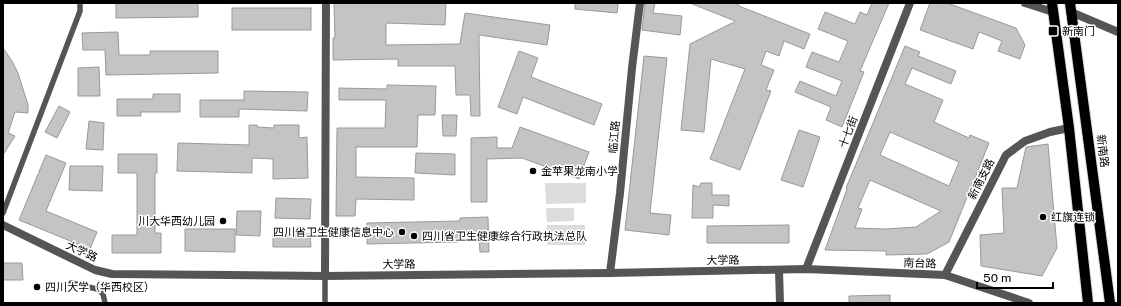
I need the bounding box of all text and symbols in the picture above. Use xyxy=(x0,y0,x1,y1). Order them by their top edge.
marker: 新南门 xyxy=(1047,25,1059,37)
place label: 新南门 xyxy=(1062,25,1095,37)
street label: 十七街 xyxy=(836,114,860,150)
street label: 临江路 xyxy=(607,120,621,154)
street label: 新南路 xyxy=(1095,134,1111,168)
street label: 新南支路 xyxy=(966,157,996,201)
place label: 金苹果龙南小学 xyxy=(541,165,618,177)
marker: 金苹果龙南小学 xyxy=(528,166,538,176)
place label: 红旗连锁 xyxy=(1051,211,1095,223)
marker: 红旗连锁 xyxy=(1038,212,1048,222)
place label: 川大华西幼儿园 xyxy=(138,215,215,227)
marker: 川大华西幼儿园 xyxy=(218,216,228,226)
place label: 四川省卫生健康信息中心 xyxy=(273,226,394,238)
marker: 四川省卫生健康信息中心 xyxy=(397,227,407,237)
place label: 四川省卫生健康综合行政执法总队 xyxy=(422,230,587,242)
marker: 四川省卫生健康综合行政执法总队 xyxy=(409,231,419,241)
street label: 大学路 xyxy=(65,239,99,263)
street label: 大学路 xyxy=(706,254,740,266)
street label: 南台路 xyxy=(903,256,937,270)
street label: 大学路 xyxy=(382,258,416,270)
scale bar xyxy=(977,264,1053,290)
text: 50 m xyxy=(983,271,1011,285)
place label: 四川大学（华西校区） xyxy=(45,281,155,293)
marker: 四川大学（华西校区） xyxy=(32,282,42,292)

